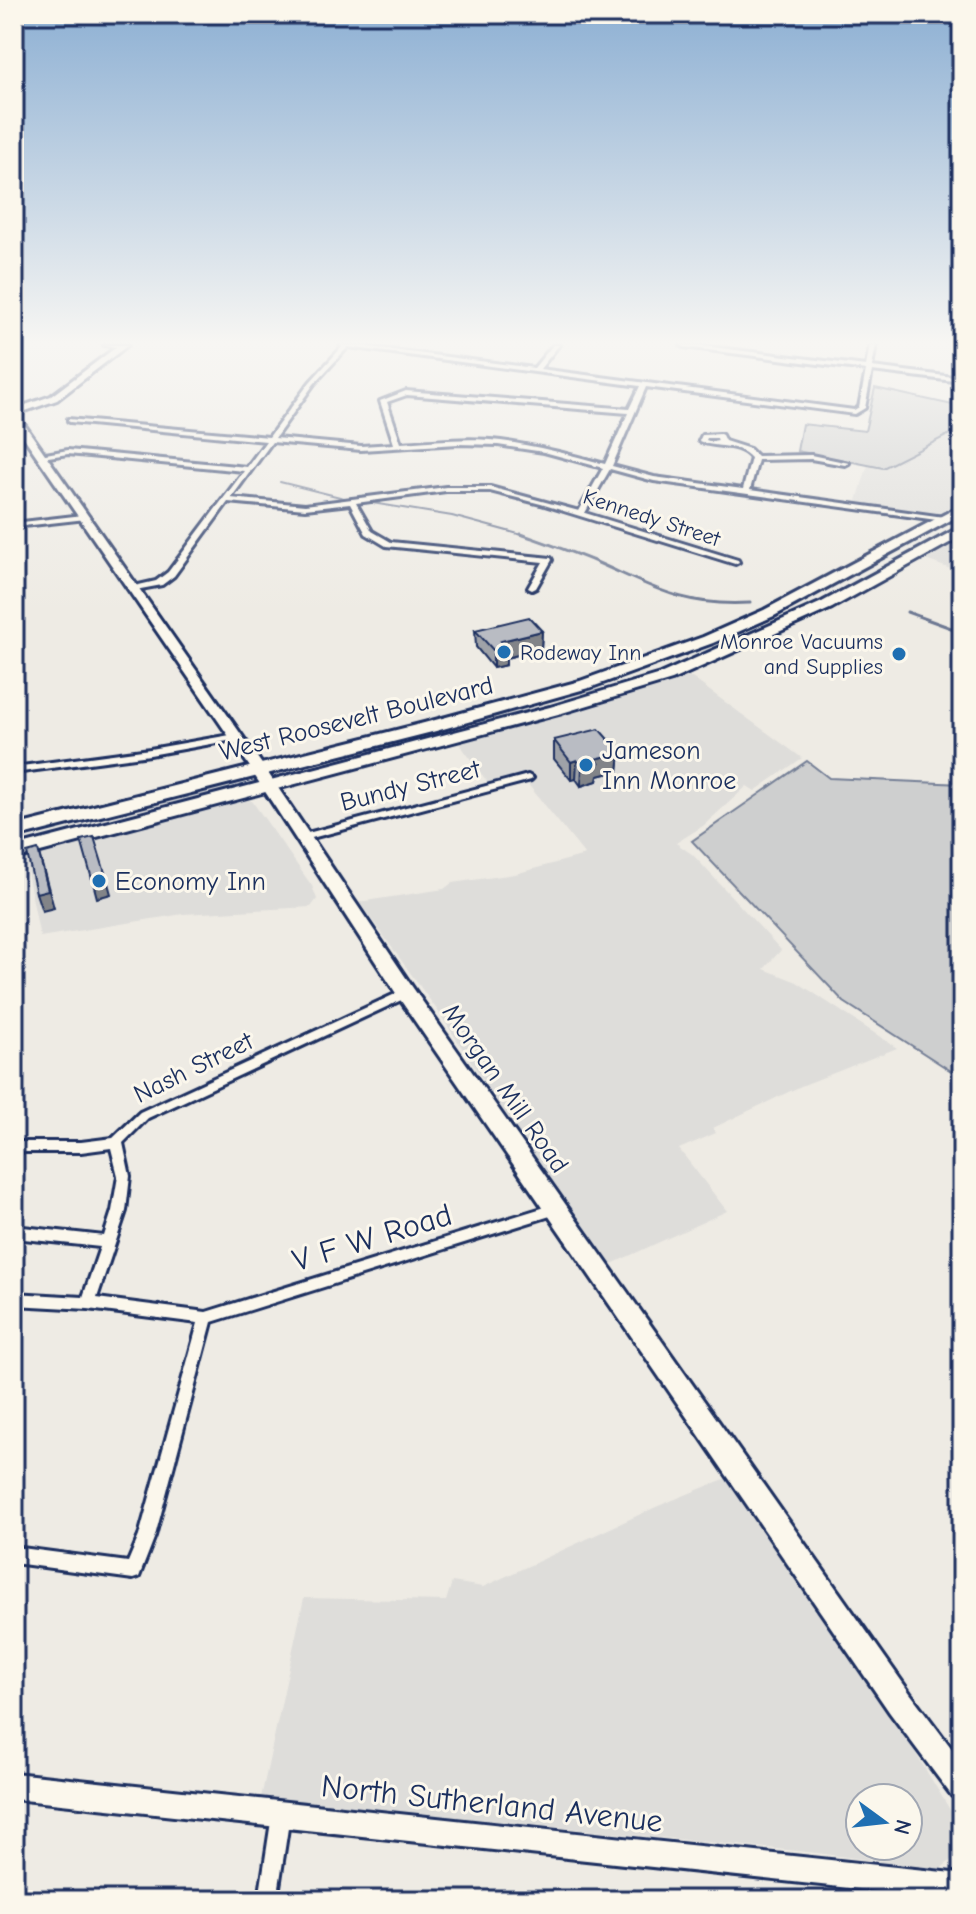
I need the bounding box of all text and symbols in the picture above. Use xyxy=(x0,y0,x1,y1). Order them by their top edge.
street label: Kennedy Street xyxy=(580,484,724,553)
place label: Monroe Vacuums and Supplies xyxy=(720,629,883,680)
place label: Rodeway Inn xyxy=(520,640,641,666)
marker: Rodeway Inn xyxy=(495,643,513,661)
marker: Monroe Vacuums and Supplies xyxy=(890,645,908,663)
street label: West Roosevelt Boulevard xyxy=(216,670,496,768)
place label: Jameson Inn Monroe xyxy=(602,736,736,796)
street label: Bundy Street xyxy=(337,754,485,818)
marker: Jameson Inn Monroe xyxy=(577,756,595,774)
place label: Economy Inn xyxy=(115,867,266,897)
marker: Economy Inn xyxy=(90,872,108,890)
street label: Morgan Mill Road xyxy=(436,998,575,1179)
street label: Nash Street xyxy=(129,1025,259,1110)
street label: V F W Road xyxy=(288,1196,456,1279)
street label: North Sutherland Avenue xyxy=(319,1767,664,1840)
north arrow xyxy=(844,1782,924,1862)
text: N xyxy=(888,1817,917,1837)

